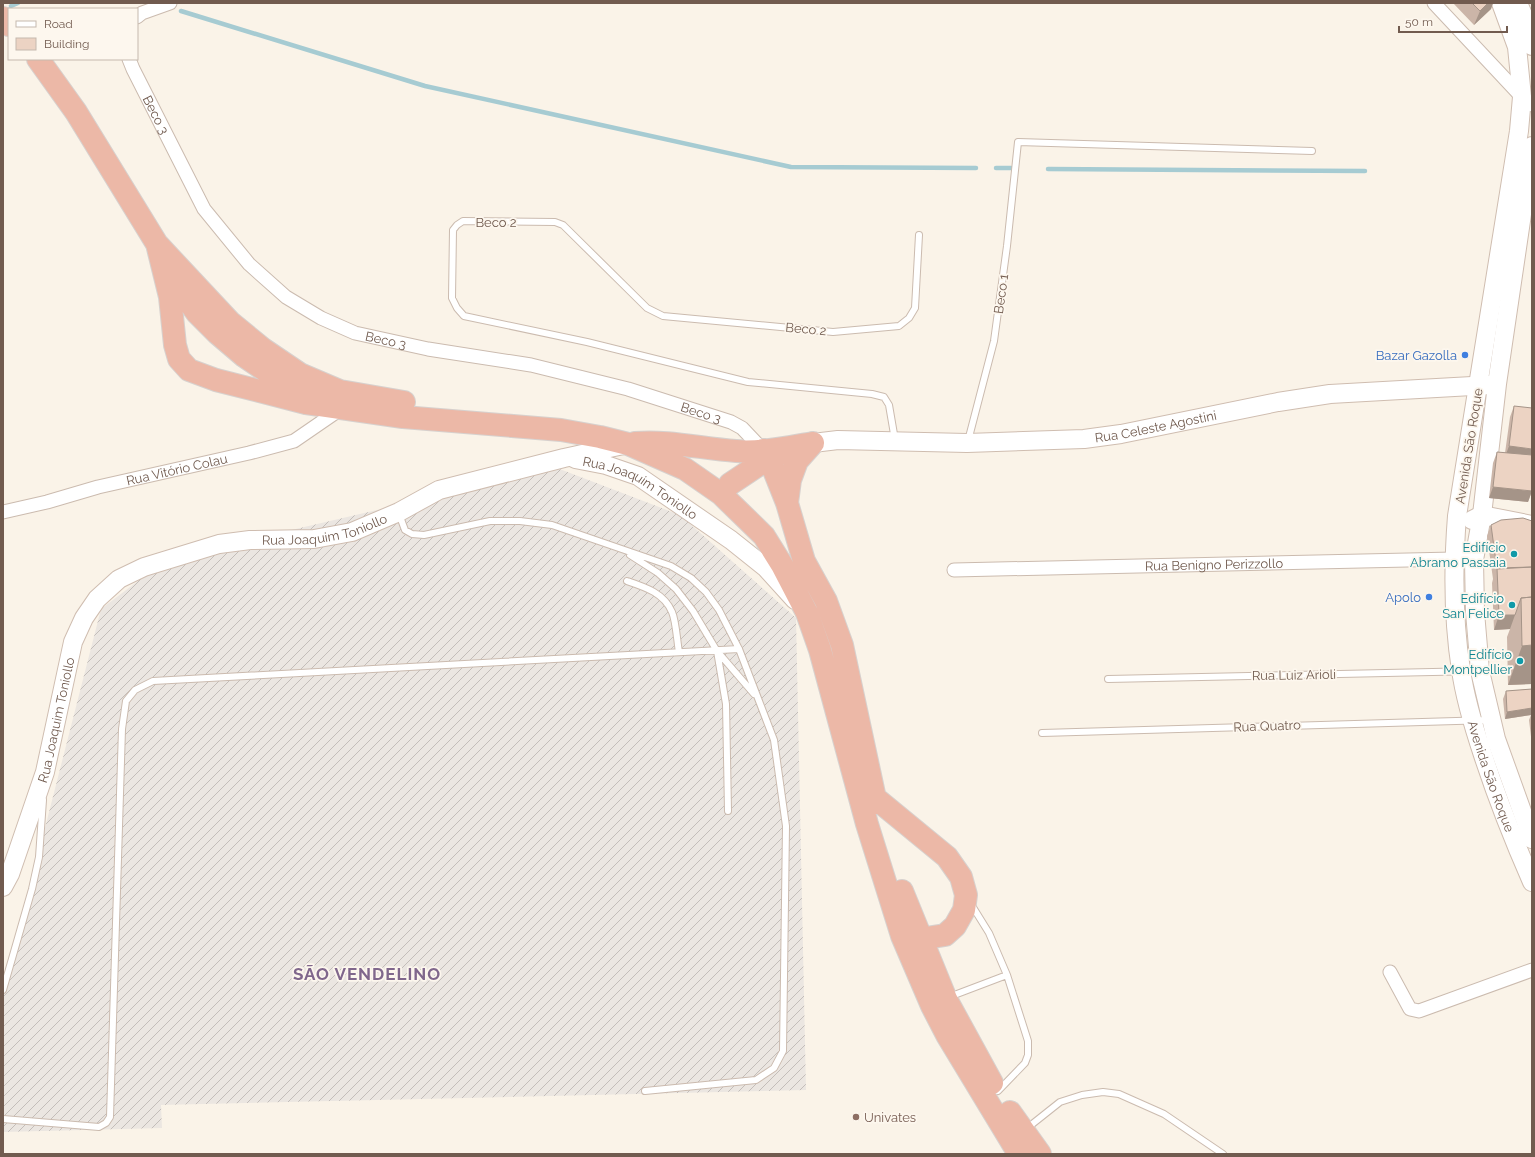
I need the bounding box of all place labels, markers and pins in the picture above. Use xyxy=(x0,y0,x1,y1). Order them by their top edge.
place label: Bazar Gazolla xyxy=(1376,348,1457,363)
marker: Bazar Gazolla xyxy=(1460,350,1470,360)
place label: Edifício Abramo Passaia xyxy=(1410,540,1506,570)
marker: Edifício Abramo Passaia xyxy=(1509,549,1519,559)
place label: Apolo xyxy=(1385,590,1421,605)
place label: Edifício San Felice xyxy=(1442,591,1504,621)
marker: Apolo xyxy=(1424,592,1434,602)
marker: Edifício San Felice xyxy=(1507,600,1517,610)
place label: Edifício Montpellier xyxy=(1443,647,1512,677)
marker: Edifício Montpellier xyxy=(1515,656,1525,666)
place label: Univates xyxy=(864,1110,916,1125)
marker: Univates xyxy=(851,1112,861,1122)

